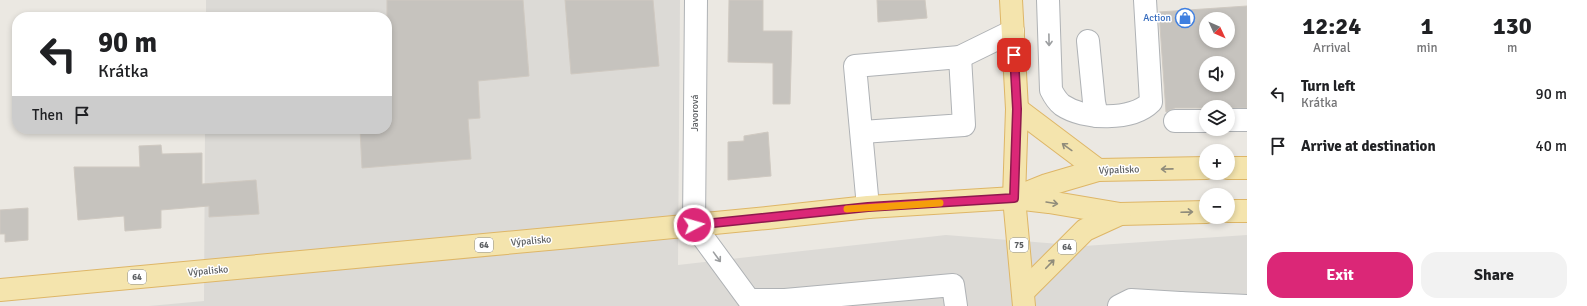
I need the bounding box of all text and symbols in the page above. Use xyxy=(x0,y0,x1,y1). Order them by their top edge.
shop icon: Action xyxy=(1174,7,1196,29)
text: 12:24 xyxy=(1302,11,1361,41)
text: 1 xyxy=(1421,11,1433,41)
text: 130 xyxy=(1493,11,1532,41)
place label: Action xyxy=(1143,12,1171,24)
north arrow xyxy=(1199,12,1235,48)
map controls xyxy=(1199,12,1235,224)
text: 90 m xyxy=(98,26,157,60)
icon: left xyxy=(32,28,84,80)
one-way arrow xyxy=(1045,33,1053,46)
pin xyxy=(997,38,1031,72)
text: Arrival xyxy=(1313,40,1350,56)
text: min xyxy=(1417,40,1438,56)
text: m xyxy=(1507,40,1517,56)
icon: arrive xyxy=(1003,44,1025,66)
button: sound xyxy=(1199,56,1235,92)
text: Krátka xyxy=(98,60,149,82)
text: Turn left xyxy=(1301,77,1355,95)
icon: left xyxy=(1267,83,1289,105)
text: 90 m xyxy=(1536,85,1567,103)
street label: Javorová xyxy=(689,95,701,131)
text: Krátka xyxy=(1301,95,1338,111)
button: layers xyxy=(1199,100,1235,136)
icon: arrive xyxy=(71,104,93,126)
text: Then xyxy=(32,106,63,124)
icon: arrive xyxy=(1267,135,1289,157)
text: Arrive at destination xyxy=(1301,137,1436,155)
text: 40 m xyxy=(1536,137,1567,155)
one-way arrow xyxy=(1062,143,1073,151)
button: + xyxy=(1199,144,1235,180)
street label: Výpalisko xyxy=(1099,163,1139,177)
one-way arrow xyxy=(1161,165,1174,173)
button: − xyxy=(1199,188,1235,224)
one-way arrow xyxy=(1045,199,1058,207)
position arrow xyxy=(673,204,715,246)
one-way arrow xyxy=(1180,209,1193,216)
street label: Výpalisko xyxy=(510,233,552,249)
road number: 64 xyxy=(475,238,493,252)
road number: 75 xyxy=(1010,238,1028,252)
road number: 64 xyxy=(1058,240,1076,254)
one-way arrow xyxy=(713,251,722,262)
button: Exit xyxy=(1267,252,1413,298)
button: Share xyxy=(1421,252,1567,298)
one-way arrow xyxy=(1045,259,1055,269)
street label: Výpalisko xyxy=(187,263,229,279)
road number: 64 xyxy=(128,270,146,284)

